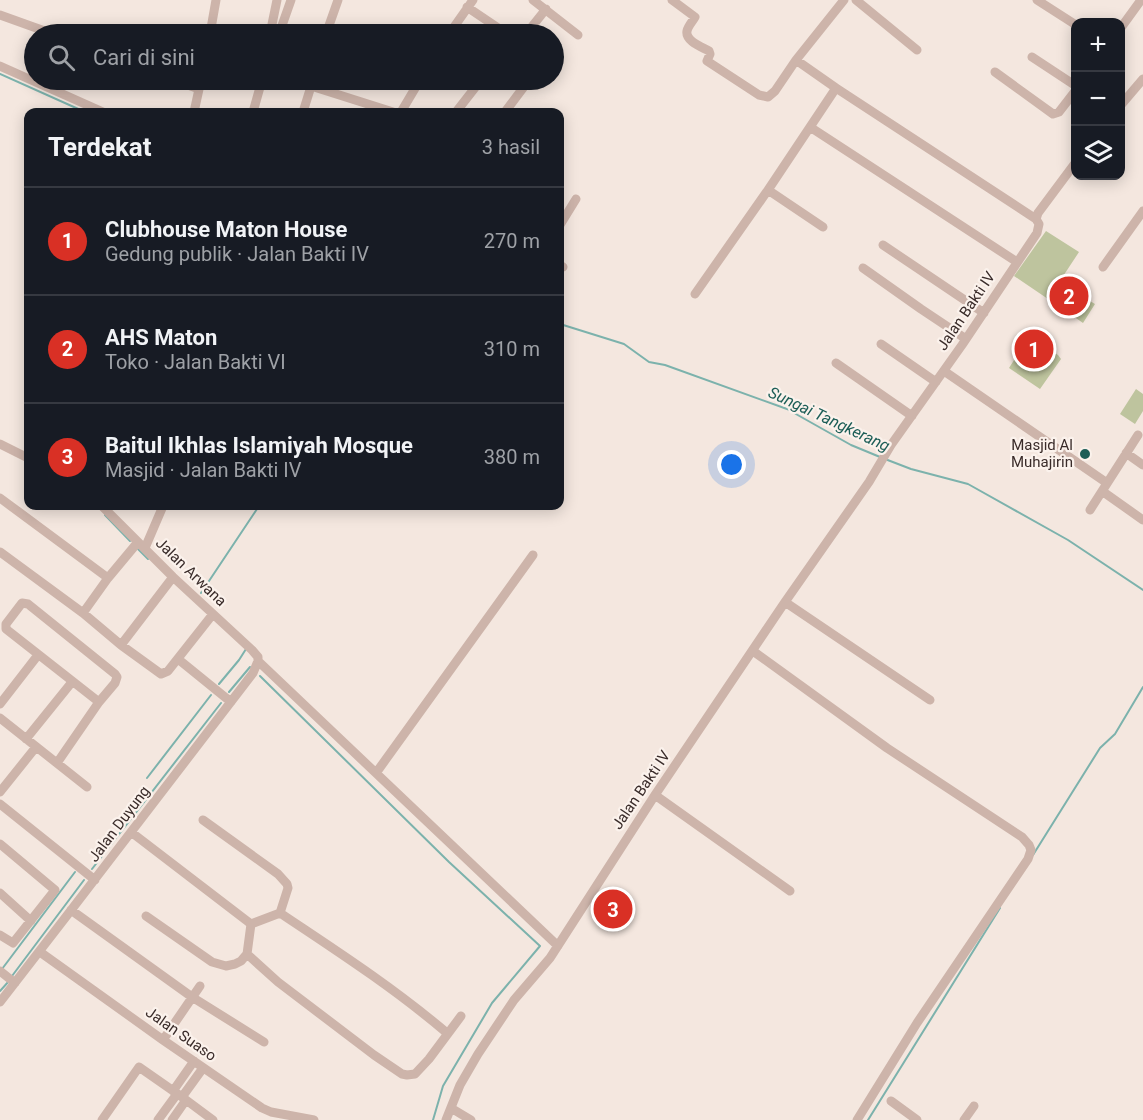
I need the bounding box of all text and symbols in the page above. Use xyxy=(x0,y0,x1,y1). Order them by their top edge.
map controls xyxy=(1071,18,1125,180)
button: + xyxy=(1071,18,1125,72)
search box xyxy=(24,24,564,90)
icon: search xyxy=(45,41,78,74)
text: Cari di sini xyxy=(93,45,195,70)
button: − xyxy=(1071,72,1125,126)
button: layers xyxy=(1071,126,1125,180)
text: Terdekat xyxy=(48,132,152,162)
text: 3 hasil xyxy=(482,135,540,159)
text: Clubhouse Maton House xyxy=(105,217,348,242)
text: 1 xyxy=(62,229,73,253)
text: 270 m xyxy=(484,229,540,253)
text: Gedung publik · Jalan Bakti IV xyxy=(105,242,369,266)
street label: Jalan Bakti IV xyxy=(933,268,999,354)
pin: 2 xyxy=(1050,274,1088,318)
text: AHS Maton xyxy=(105,325,217,350)
pin: 1 xyxy=(1014,326,1054,372)
text: 2 xyxy=(62,337,73,361)
text: 310 m xyxy=(484,337,540,361)
text: Toko · Jalan Bakti VI xyxy=(105,350,286,374)
water label: Sungai Tangkerang xyxy=(765,383,893,456)
text: Baitul Ikhlas Islamiyah Mosque xyxy=(105,433,413,458)
place label: Masjid Al Muhajirin xyxy=(1011,436,1073,471)
text: 3 xyxy=(62,445,73,469)
text: 380 m xyxy=(484,445,540,469)
marker: Masjid Al Muhajirin xyxy=(1078,447,1092,461)
your location xyxy=(717,450,746,479)
text: Masjid · Jalan Bakti IV xyxy=(105,458,301,482)
street label: Jalan Arwana xyxy=(152,534,230,610)
street label: Jalan Bakti IV xyxy=(608,747,674,833)
street label: Jalan Duyung xyxy=(85,782,153,866)
pin: 3 xyxy=(594,886,632,932)
street label: Jalan Suaso xyxy=(142,1003,220,1065)

